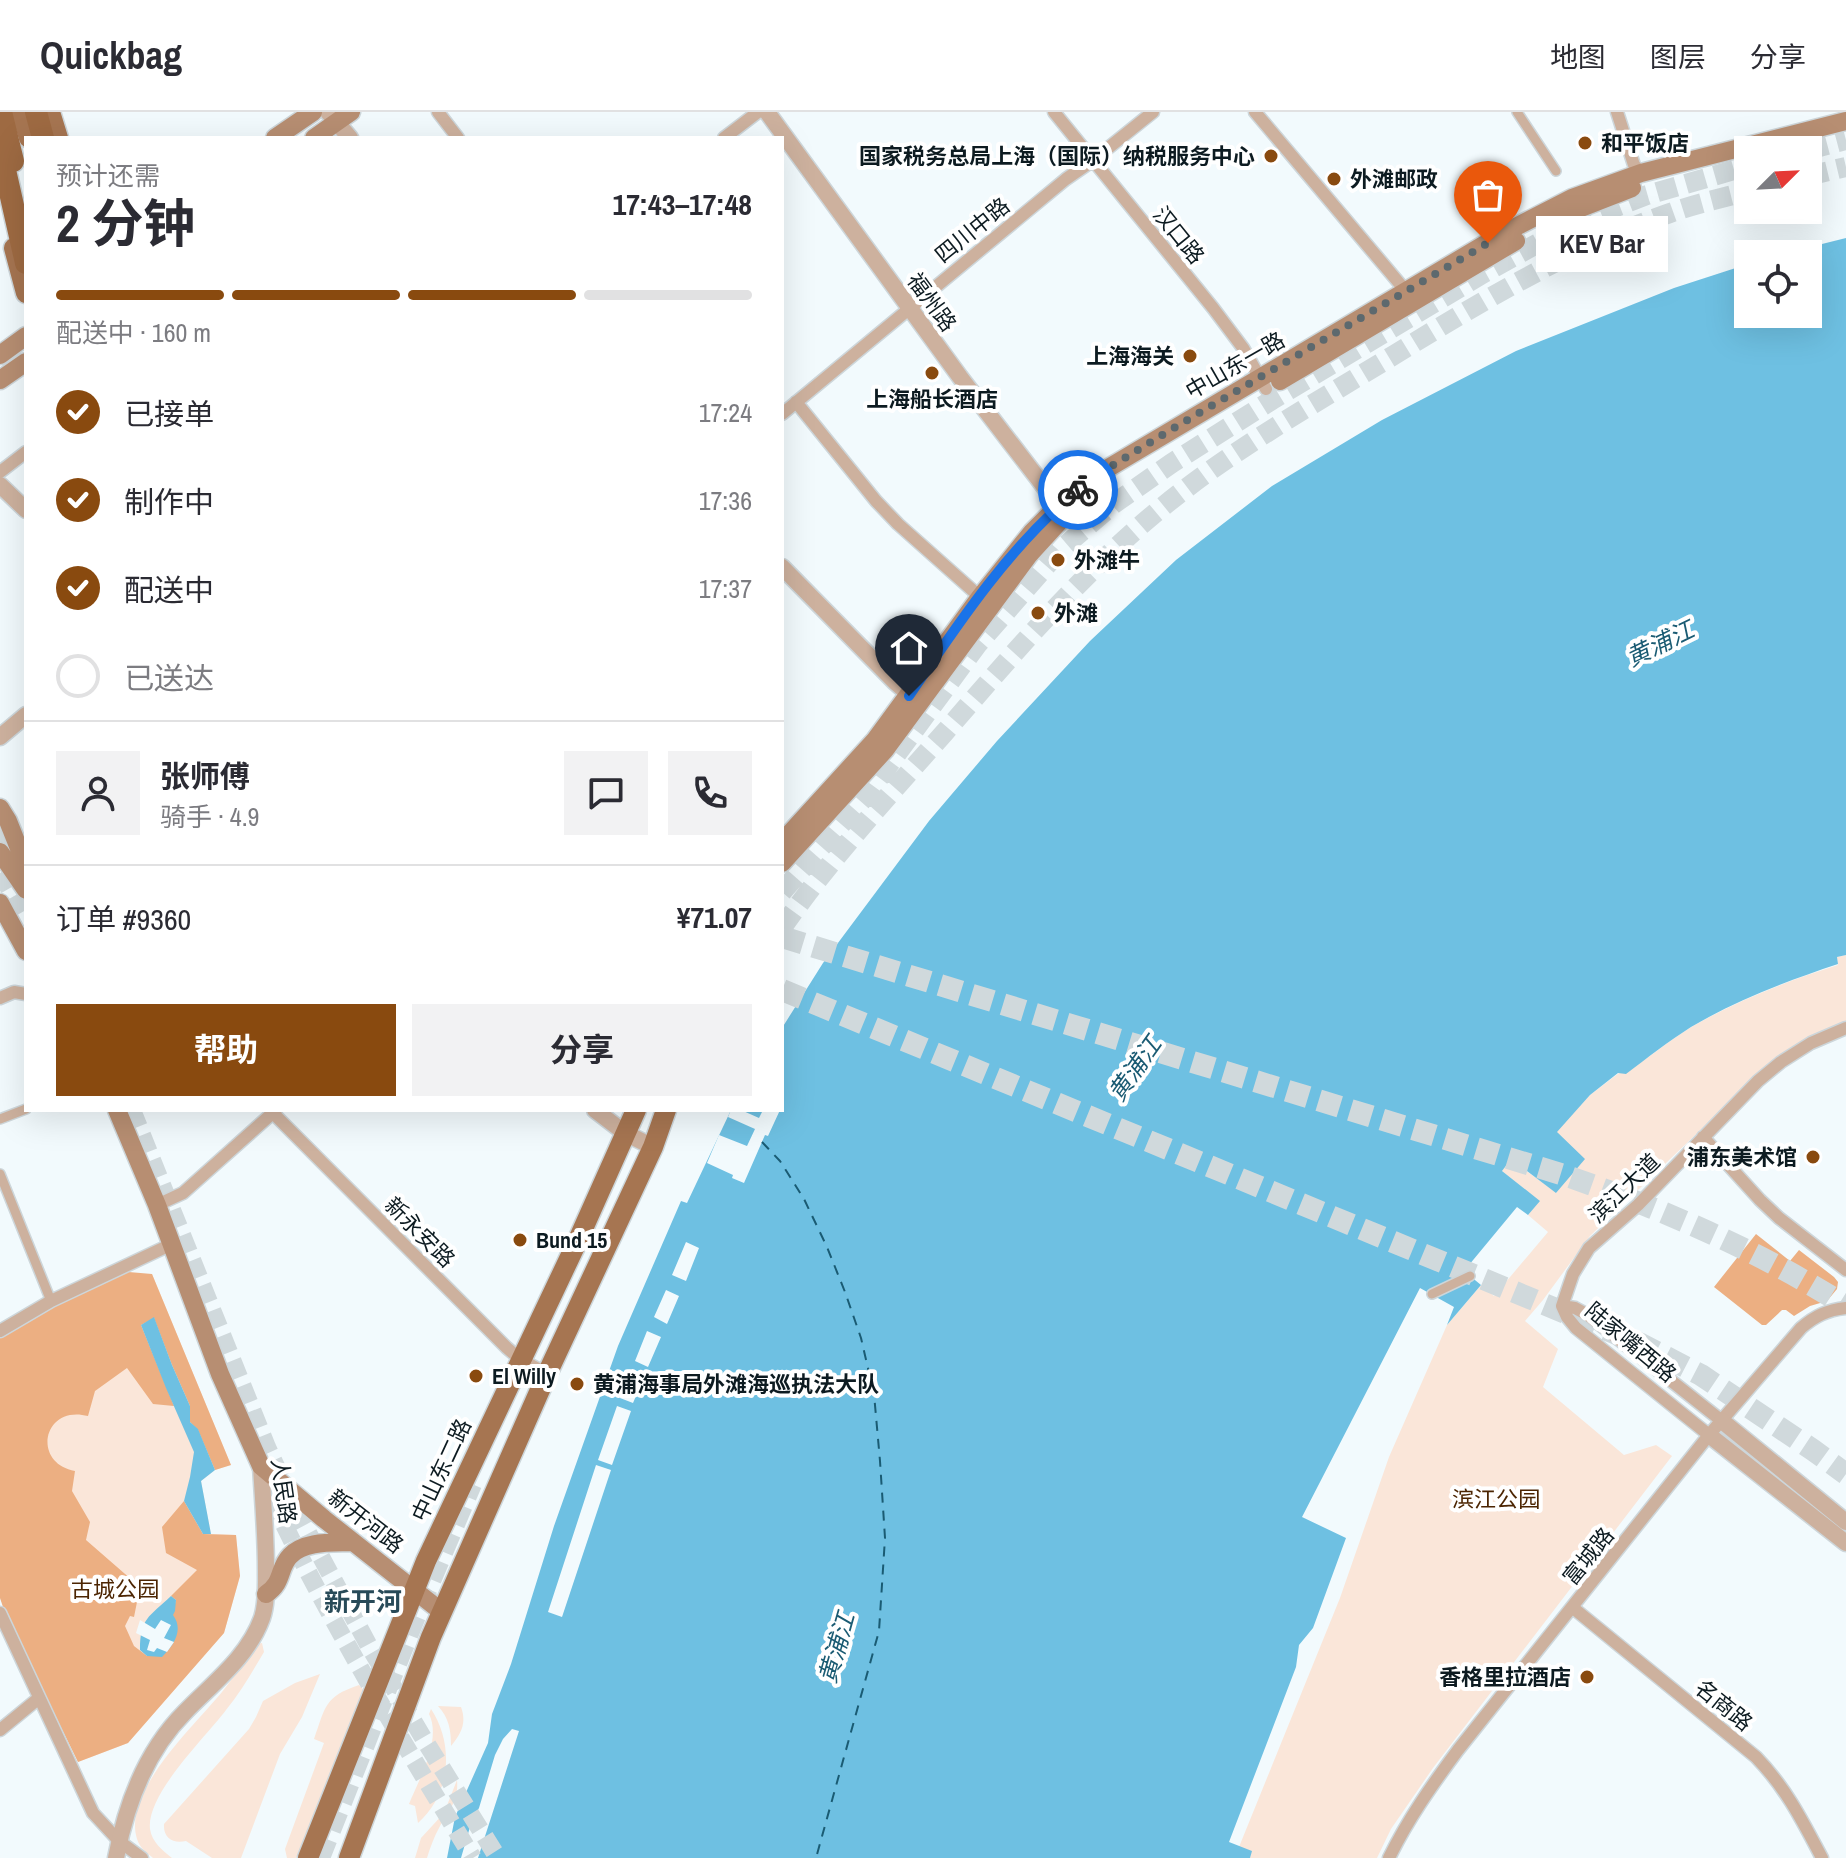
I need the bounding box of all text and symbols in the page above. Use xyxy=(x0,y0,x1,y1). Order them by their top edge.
text: Quickbag xyxy=(40,30,182,81)
text: 地图 xyxy=(1550,38,1606,76)
text: 图层 xyxy=(1650,38,1706,76)
text: 分享 xyxy=(1750,38,1806,76)
place label: 和平饭店 xyxy=(1601,128,1689,158)
marker: 和平饭店 xyxy=(1576,134,1594,152)
north arrow xyxy=(1734,136,1822,224)
map controls xyxy=(1734,136,1822,328)
place label: 国家税务总局上海（国际）纳税服务中心 xyxy=(859,141,1255,171)
marker: 国家税务总局上海（国际）纳税服务中心 xyxy=(1262,147,1280,165)
text: 预计还需 xyxy=(56,158,160,193)
pin xyxy=(1454,161,1522,243)
place label: 外滩邮政 xyxy=(1350,164,1438,194)
marker: 外滩邮政 xyxy=(1325,170,1343,188)
icon: bag xyxy=(1466,173,1510,217)
text: 17:43–17:48 xyxy=(613,184,752,224)
text: 2 分钟 xyxy=(56,188,196,258)
street label: 四川中路 xyxy=(928,191,1016,269)
street label: 汉口路 xyxy=(1147,200,1211,270)
callout: KEV Bar xyxy=(1536,215,1668,271)
text: KEV Bar xyxy=(1559,226,1645,261)
button: locate xyxy=(1734,240,1822,328)
street label: 福州路 xyxy=(900,266,964,338)
text: 配送中 · 160 m xyxy=(56,315,211,350)
street label: 中山东一路 xyxy=(1180,325,1290,405)
place label: 上海海关 xyxy=(1086,341,1174,371)
marker: 上海海关 xyxy=(1181,347,1199,365)
marker: 上海船长酒店 xyxy=(923,364,941,382)
place label: 上海船长酒店 xyxy=(866,384,998,414)
icon: check xyxy=(56,390,100,434)
text: 已接单 xyxy=(124,394,214,434)
text: 17:24 xyxy=(699,395,752,430)
courier xyxy=(1038,450,1118,530)
icon: bike xyxy=(1056,468,1100,512)
icon: check xyxy=(56,478,100,522)
text: 制作中 xyxy=(124,482,214,522)
text: 17:36 xyxy=(699,483,752,518)
place label: 外滩牛 xyxy=(1074,545,1140,575)
marker: 外滩牛 xyxy=(1049,551,1067,569)
icon: check xyxy=(56,566,100,610)
text: 配送中 xyxy=(124,570,214,610)
text: 17:37 xyxy=(699,571,752,606)
place label: 外滩 xyxy=(1054,598,1098,628)
marker: 外滩 xyxy=(1029,604,1047,622)
water label: 黄浦江 xyxy=(1620,612,1702,673)
pin xyxy=(875,614,943,696)
icon: home xyxy=(887,626,931,670)
text: 已送达 xyxy=(124,658,214,698)
button: person xyxy=(56,751,140,835)
button: chat xyxy=(564,751,648,835)
button: phone xyxy=(668,751,752,835)
text: 张师傅 xyxy=(160,756,250,796)
text: 骑手 · 4.9 xyxy=(160,799,259,834)
text: ¥71.07 xyxy=(677,897,752,937)
text: 订单 #9360 xyxy=(56,899,191,939)
button: 帮助 xyxy=(56,1004,396,1096)
button: 分享 xyxy=(412,1004,752,1096)
water label: 黄浦江 xyxy=(1100,1027,1170,1107)
place label: 浦东美术馆 xyxy=(1687,1142,1797,1172)
street label: 滨江大道 xyxy=(1582,1147,1666,1229)
marker: 浦东美术馆 xyxy=(1804,1148,1822,1166)
street label: 新永安路 xyxy=(378,1190,462,1274)
place label: Bund 15 xyxy=(536,1225,607,1255)
marker: Bund 15 xyxy=(511,1231,529,1249)
street label: 陆家嘴西路 xyxy=(1579,1295,1683,1389)
place label: El Willy xyxy=(492,1361,556,1391)
marker: El Willy xyxy=(467,1367,485,1385)
place label: 黄浦海事局外滩海巡执法大队 xyxy=(593,1369,879,1399)
marker: 黄浦海事局外滩海巡执法大队 xyxy=(568,1375,586,1393)
street label: 中山东二路 xyxy=(404,1414,478,1526)
street label: 人民路 xyxy=(265,1456,303,1526)
street label: 新开河路 xyxy=(322,1482,410,1560)
park label: 滨江公园 xyxy=(1452,1484,1540,1514)
street label: 富城路 xyxy=(1556,1521,1620,1591)
park label: 古城公园 xyxy=(71,1574,159,1604)
district label: 新开河 xyxy=(324,1584,402,1619)
water label: 黄浦江 xyxy=(811,1606,862,1687)
place label: 香格里拉酒店 xyxy=(1439,1662,1571,1692)
marker: 香格里拉酒店 xyxy=(1578,1668,1596,1686)
street label: 名商路 xyxy=(1689,1673,1759,1737)

